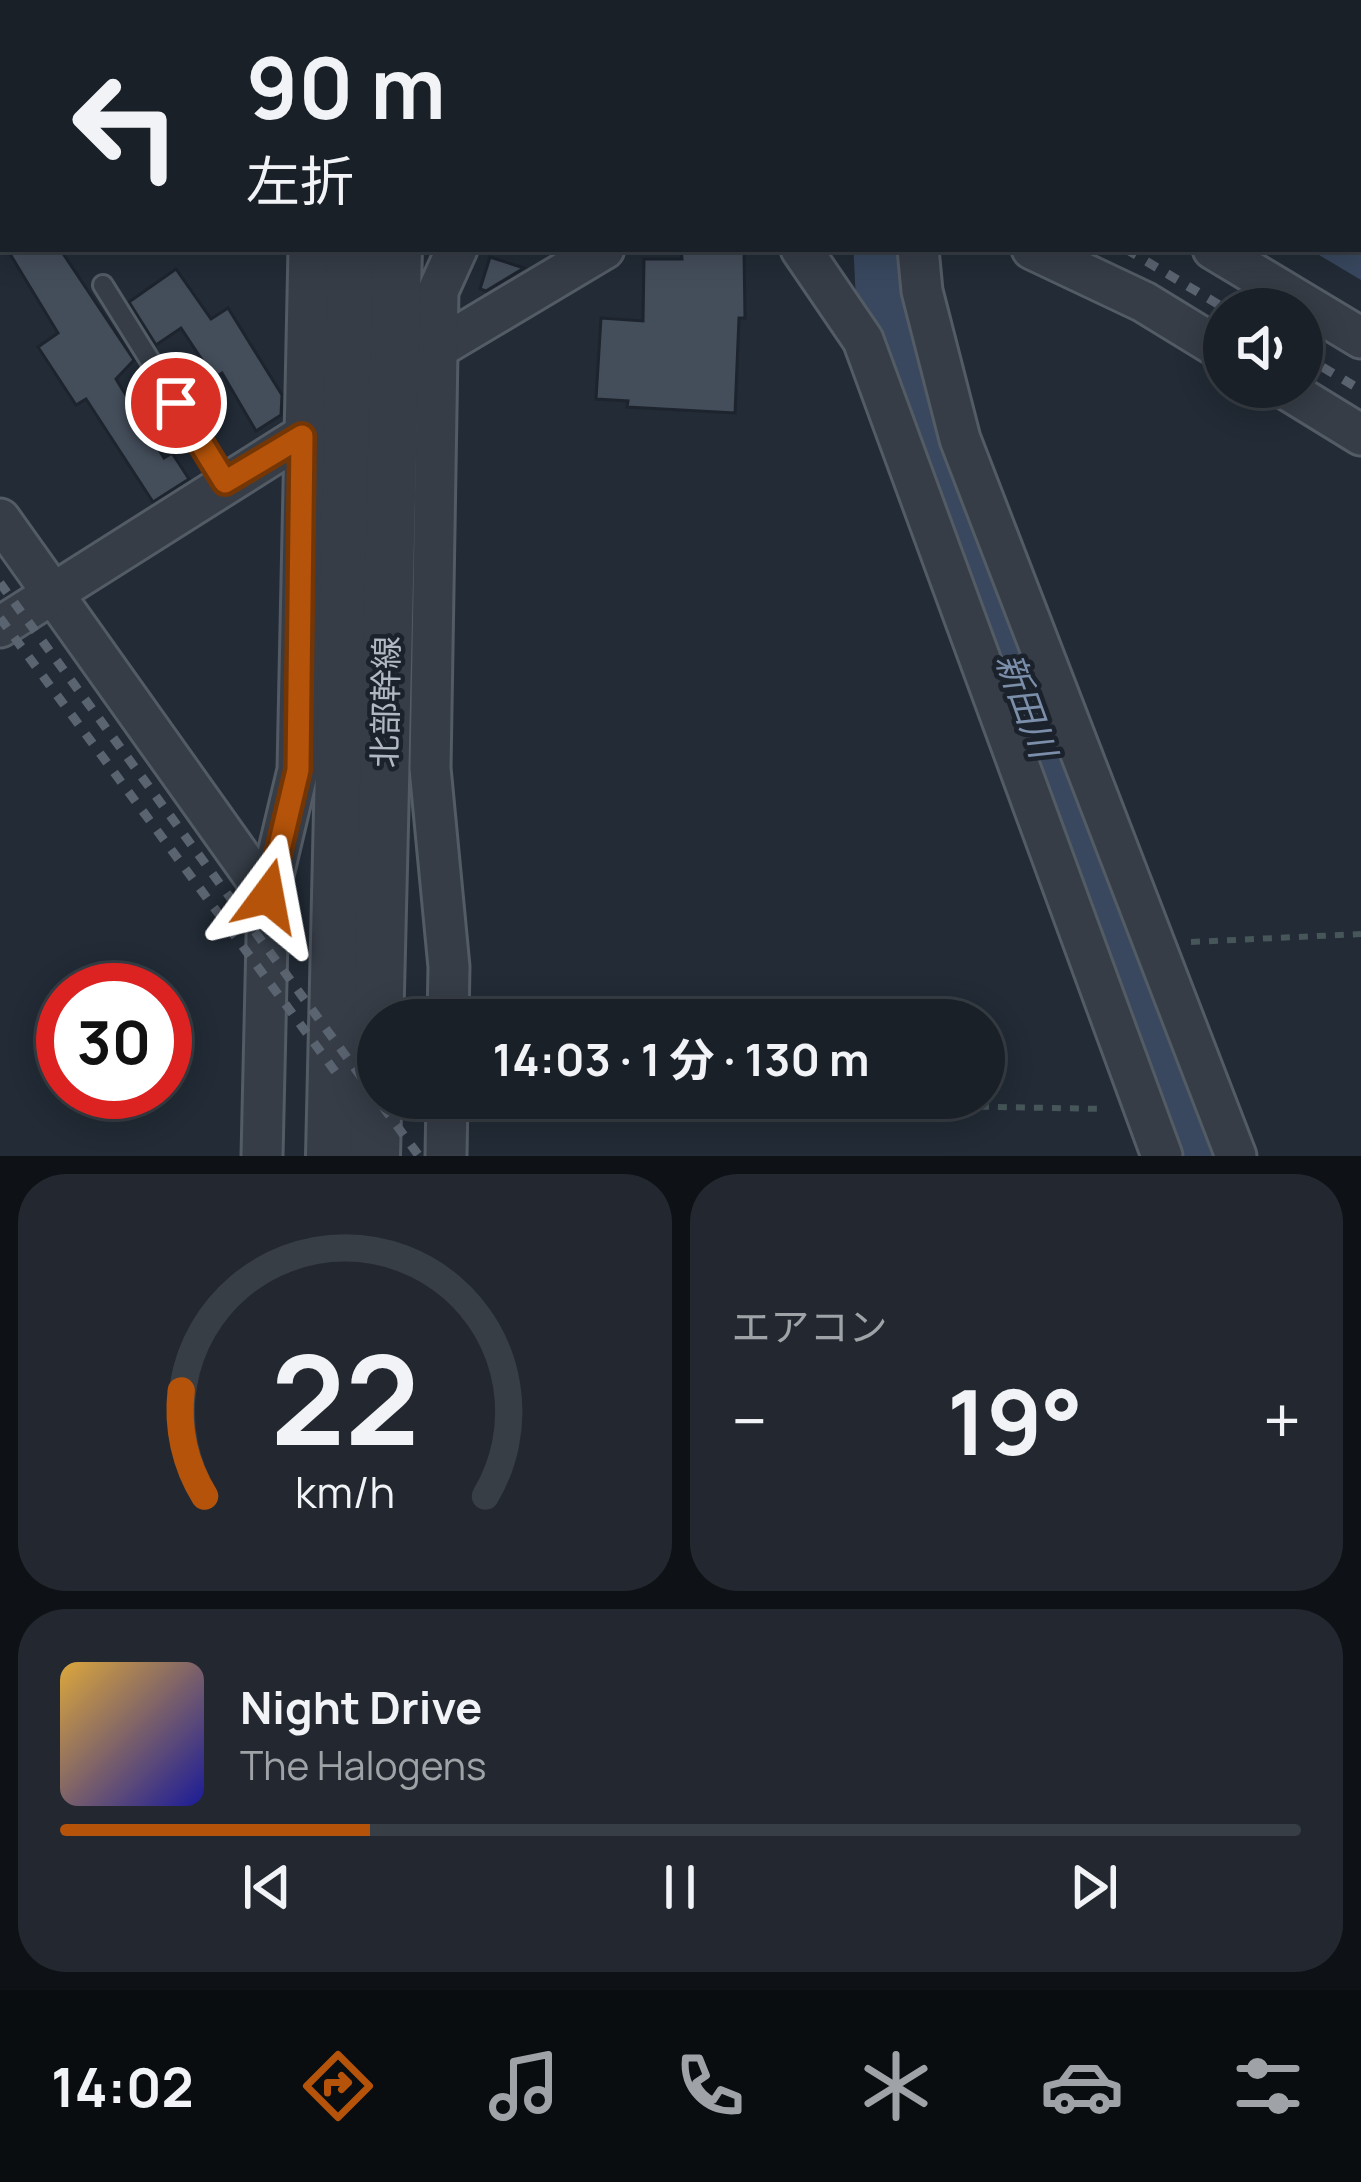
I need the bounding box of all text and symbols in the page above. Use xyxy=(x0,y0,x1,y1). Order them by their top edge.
text: 90 m xyxy=(246,29,446,144)
icon: left xyxy=(48,48,204,204)
text: 左折 xyxy=(246,143,354,217)
map controls xyxy=(1203,288,1323,408)
button: sound xyxy=(1203,288,1323,408)
pin xyxy=(125,352,227,454)
icon: arrive xyxy=(143,370,209,436)
street label: 北部幹線 xyxy=(361,636,409,768)
water label: 新田川 xyxy=(986,646,1070,768)
position arrow xyxy=(205,833,331,959)
speed limit sign: 30 xyxy=(36,963,192,1119)
text: 14:03 · 1 分 · 130 m xyxy=(493,1028,869,1090)
text: エアコン xyxy=(732,1299,888,1353)
text: 22 xyxy=(270,1312,419,1482)
text: 19° xyxy=(947,1359,1083,1482)
text: − xyxy=(732,1375,767,1465)
text: + xyxy=(1263,1375,1301,1465)
text: km/h xyxy=(295,1461,395,1520)
text: Night Drive xyxy=(240,1676,482,1738)
text: The Halogens xyxy=(240,1738,487,1792)
icon: previous xyxy=(234,1854,300,1920)
icon: pause xyxy=(647,1854,713,1920)
icon: next xyxy=(1061,1854,1127,1920)
icon: directions xyxy=(296,2044,380,2128)
icon: music xyxy=(482,2044,566,2128)
icon: phone xyxy=(668,2044,752,2128)
icon: climate xyxy=(854,2044,938,2128)
icon: car xyxy=(1040,2044,1124,2128)
icon: filters xyxy=(1226,2044,1310,2128)
text: 14:02 xyxy=(51,2049,194,2123)

